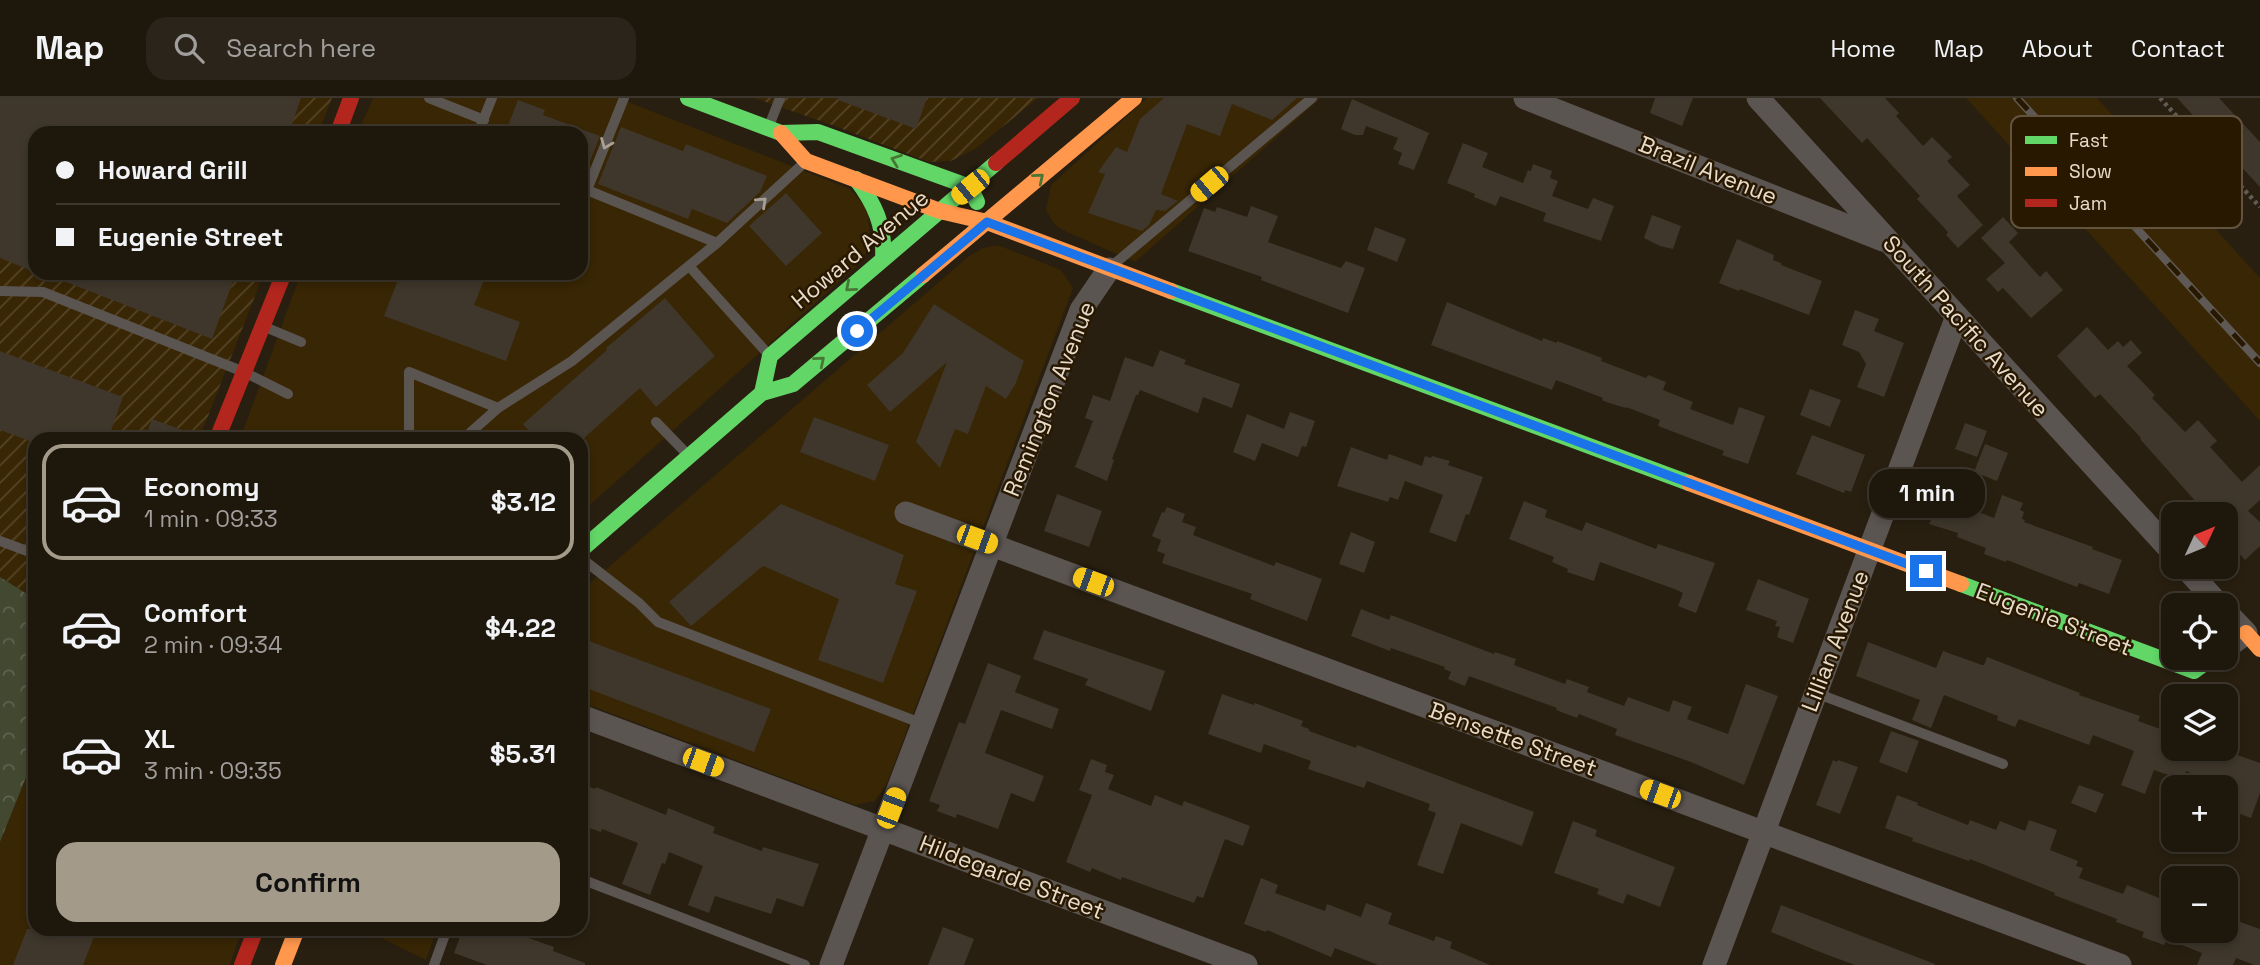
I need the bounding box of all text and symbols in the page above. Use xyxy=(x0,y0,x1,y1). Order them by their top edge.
search box xyxy=(146,17,636,80)
text: Map xyxy=(35,27,104,69)
icon: search xyxy=(170,29,208,67)
text: Search here xyxy=(226,31,376,65)
text: Home xyxy=(1830,33,1896,64)
text: Map xyxy=(1934,33,1984,64)
text: About xyxy=(2022,33,2093,64)
text: Contact xyxy=(2131,33,2225,64)
legend xyxy=(2011,116,2242,228)
text: Fast xyxy=(2069,128,2109,153)
street label: Brazil Avenue xyxy=(1634,129,1782,211)
one-way arrow xyxy=(600,137,614,149)
text: Howard Grill xyxy=(98,153,248,187)
one-way arrow xyxy=(891,155,903,169)
text: Slow xyxy=(2069,159,2112,184)
car xyxy=(1187,162,1232,206)
car xyxy=(948,166,993,208)
one-way arrow xyxy=(1031,174,1044,186)
street label: Howard Avenue xyxy=(785,183,935,315)
text: Jam xyxy=(2069,191,2107,216)
one-way arrow xyxy=(754,197,767,210)
text: Eugenie Street xyxy=(98,220,283,254)
street label: South Pacific Avenue xyxy=(1876,229,2056,423)
one-way arrow xyxy=(845,279,858,291)
street label: Remington Avenue xyxy=(996,297,1102,501)
route start xyxy=(841,315,873,347)
one-way arrow xyxy=(812,357,825,369)
text: Economy xyxy=(144,470,260,504)
callout: 1 min xyxy=(1868,470,1984,518)
icon: car xyxy=(60,471,123,534)
text: 1 min xyxy=(1899,478,1955,508)
text: $3.12 xyxy=(491,485,556,519)
north arrow xyxy=(2161,502,2238,579)
map controls xyxy=(2161,502,2238,943)
text: 1 min · 09:33 xyxy=(144,504,278,534)
car xyxy=(954,522,1001,556)
route end xyxy=(1910,555,1942,587)
car xyxy=(1070,565,1117,599)
street label: Lillian Avenue xyxy=(1794,566,1876,716)
street label: Eugenie Street xyxy=(1972,575,2136,663)
button: locate xyxy=(2161,593,2238,670)
text: Comfort xyxy=(144,596,247,630)
icon: car xyxy=(60,597,123,660)
text: $4.22 xyxy=(485,611,556,645)
text: 2 min · 09:34 xyxy=(144,630,282,660)
button: layers xyxy=(2161,684,2238,761)
street label: Bensette Street xyxy=(1425,695,1601,783)
text: XL xyxy=(144,722,175,756)
icon: car xyxy=(60,723,123,786)
text: $5.31 xyxy=(490,737,556,771)
car xyxy=(680,745,727,779)
text: 3 min · 09:35 xyxy=(144,756,282,786)
button: + xyxy=(2161,775,2238,852)
car xyxy=(1637,777,1684,811)
car xyxy=(874,785,909,831)
street label: Hildegarde Street xyxy=(915,828,1109,926)
button: Confirm xyxy=(56,842,560,922)
button: − xyxy=(2161,866,2238,943)

